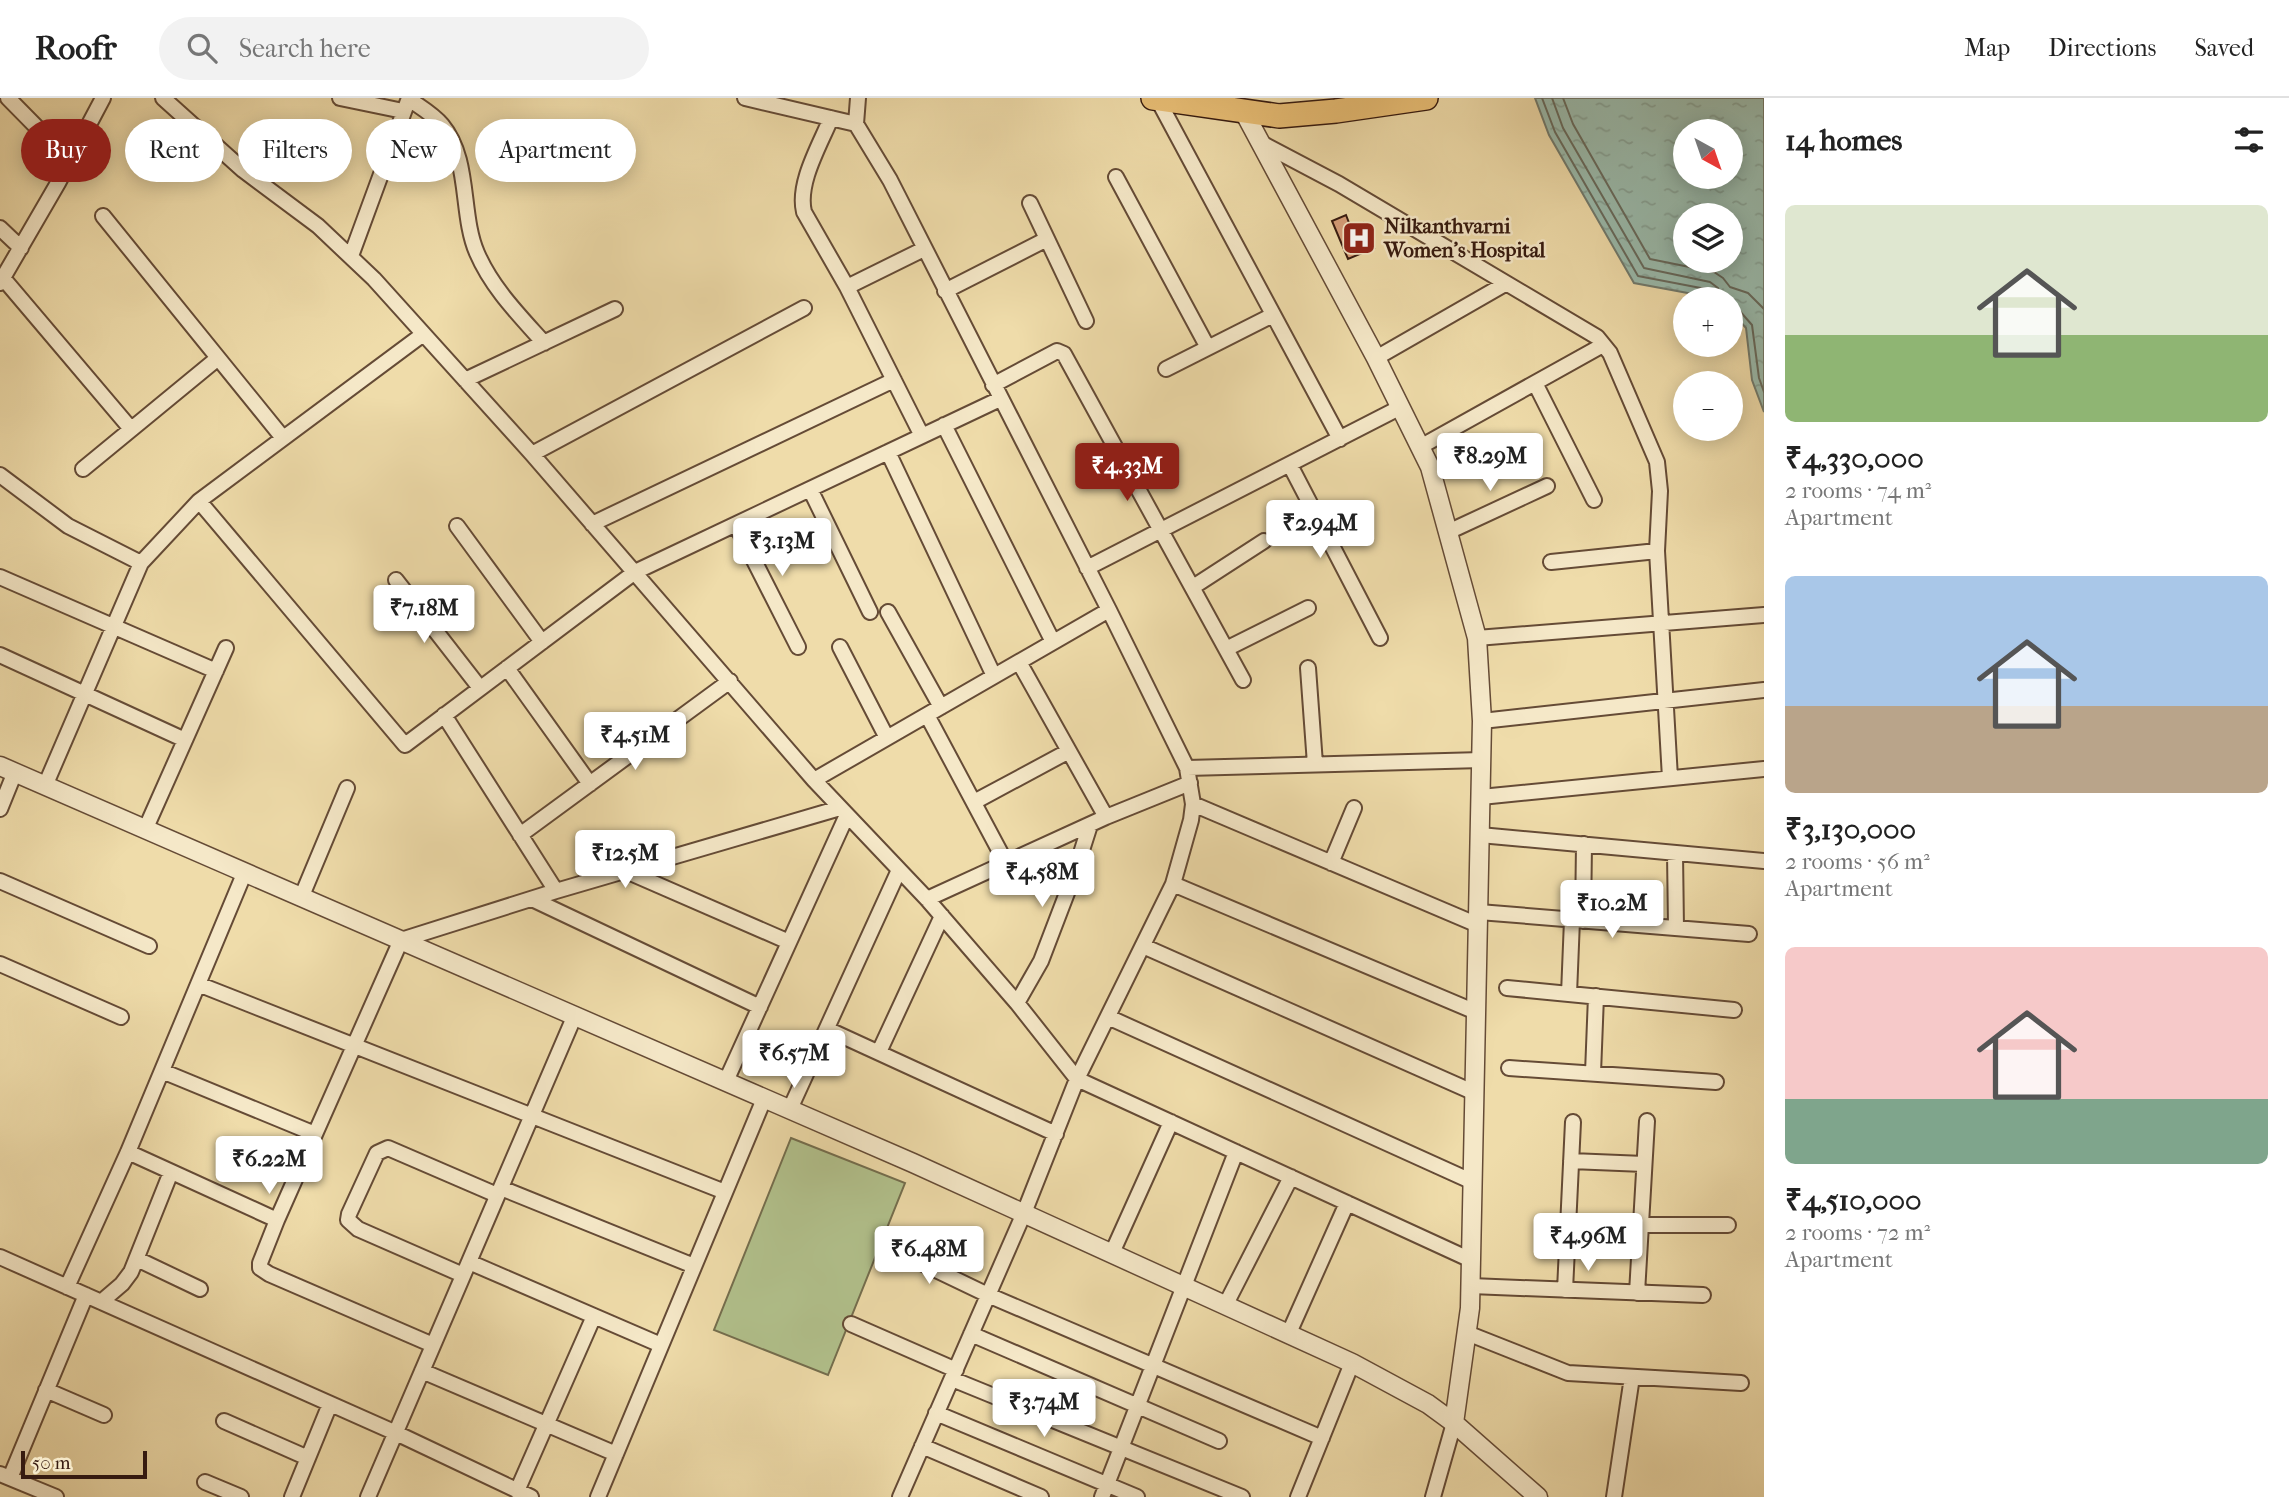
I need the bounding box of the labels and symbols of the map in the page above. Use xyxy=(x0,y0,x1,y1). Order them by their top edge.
north arrow xyxy=(1673,119,1743,189)
place label: Nilkanthvarni Women's Hospital xyxy=(1383,214,1546,262)
hospital icon: Nilkanthvarni Women's Hospital xyxy=(1340,219,1378,257)
pin: ₹8.29M xyxy=(1433,434,1547,493)
pin: ₹4.33M xyxy=(1070,444,1184,503)
pin: ₹2.94M xyxy=(1263,500,1377,560)
pin: ₹3.13M xyxy=(725,518,839,578)
pin: ₹7.18M xyxy=(367,586,481,645)
pin: ₹4.51M xyxy=(578,712,692,772)
pin: ₹12.5M xyxy=(568,830,682,890)
pin: ₹4.58M xyxy=(985,850,1099,909)
pin: ₹10.2M xyxy=(1555,880,1669,940)
pin: ₹6.57M xyxy=(737,1030,851,1090)
pin: ₹6.22M xyxy=(212,1136,326,1196)
pin: ₹4.96M xyxy=(1531,1214,1645,1273)
pin: ₹6.48M xyxy=(872,1226,986,1286)
pin: ₹3.74M xyxy=(987,1380,1101,1439)
scale bar xyxy=(21,1448,147,1480)

